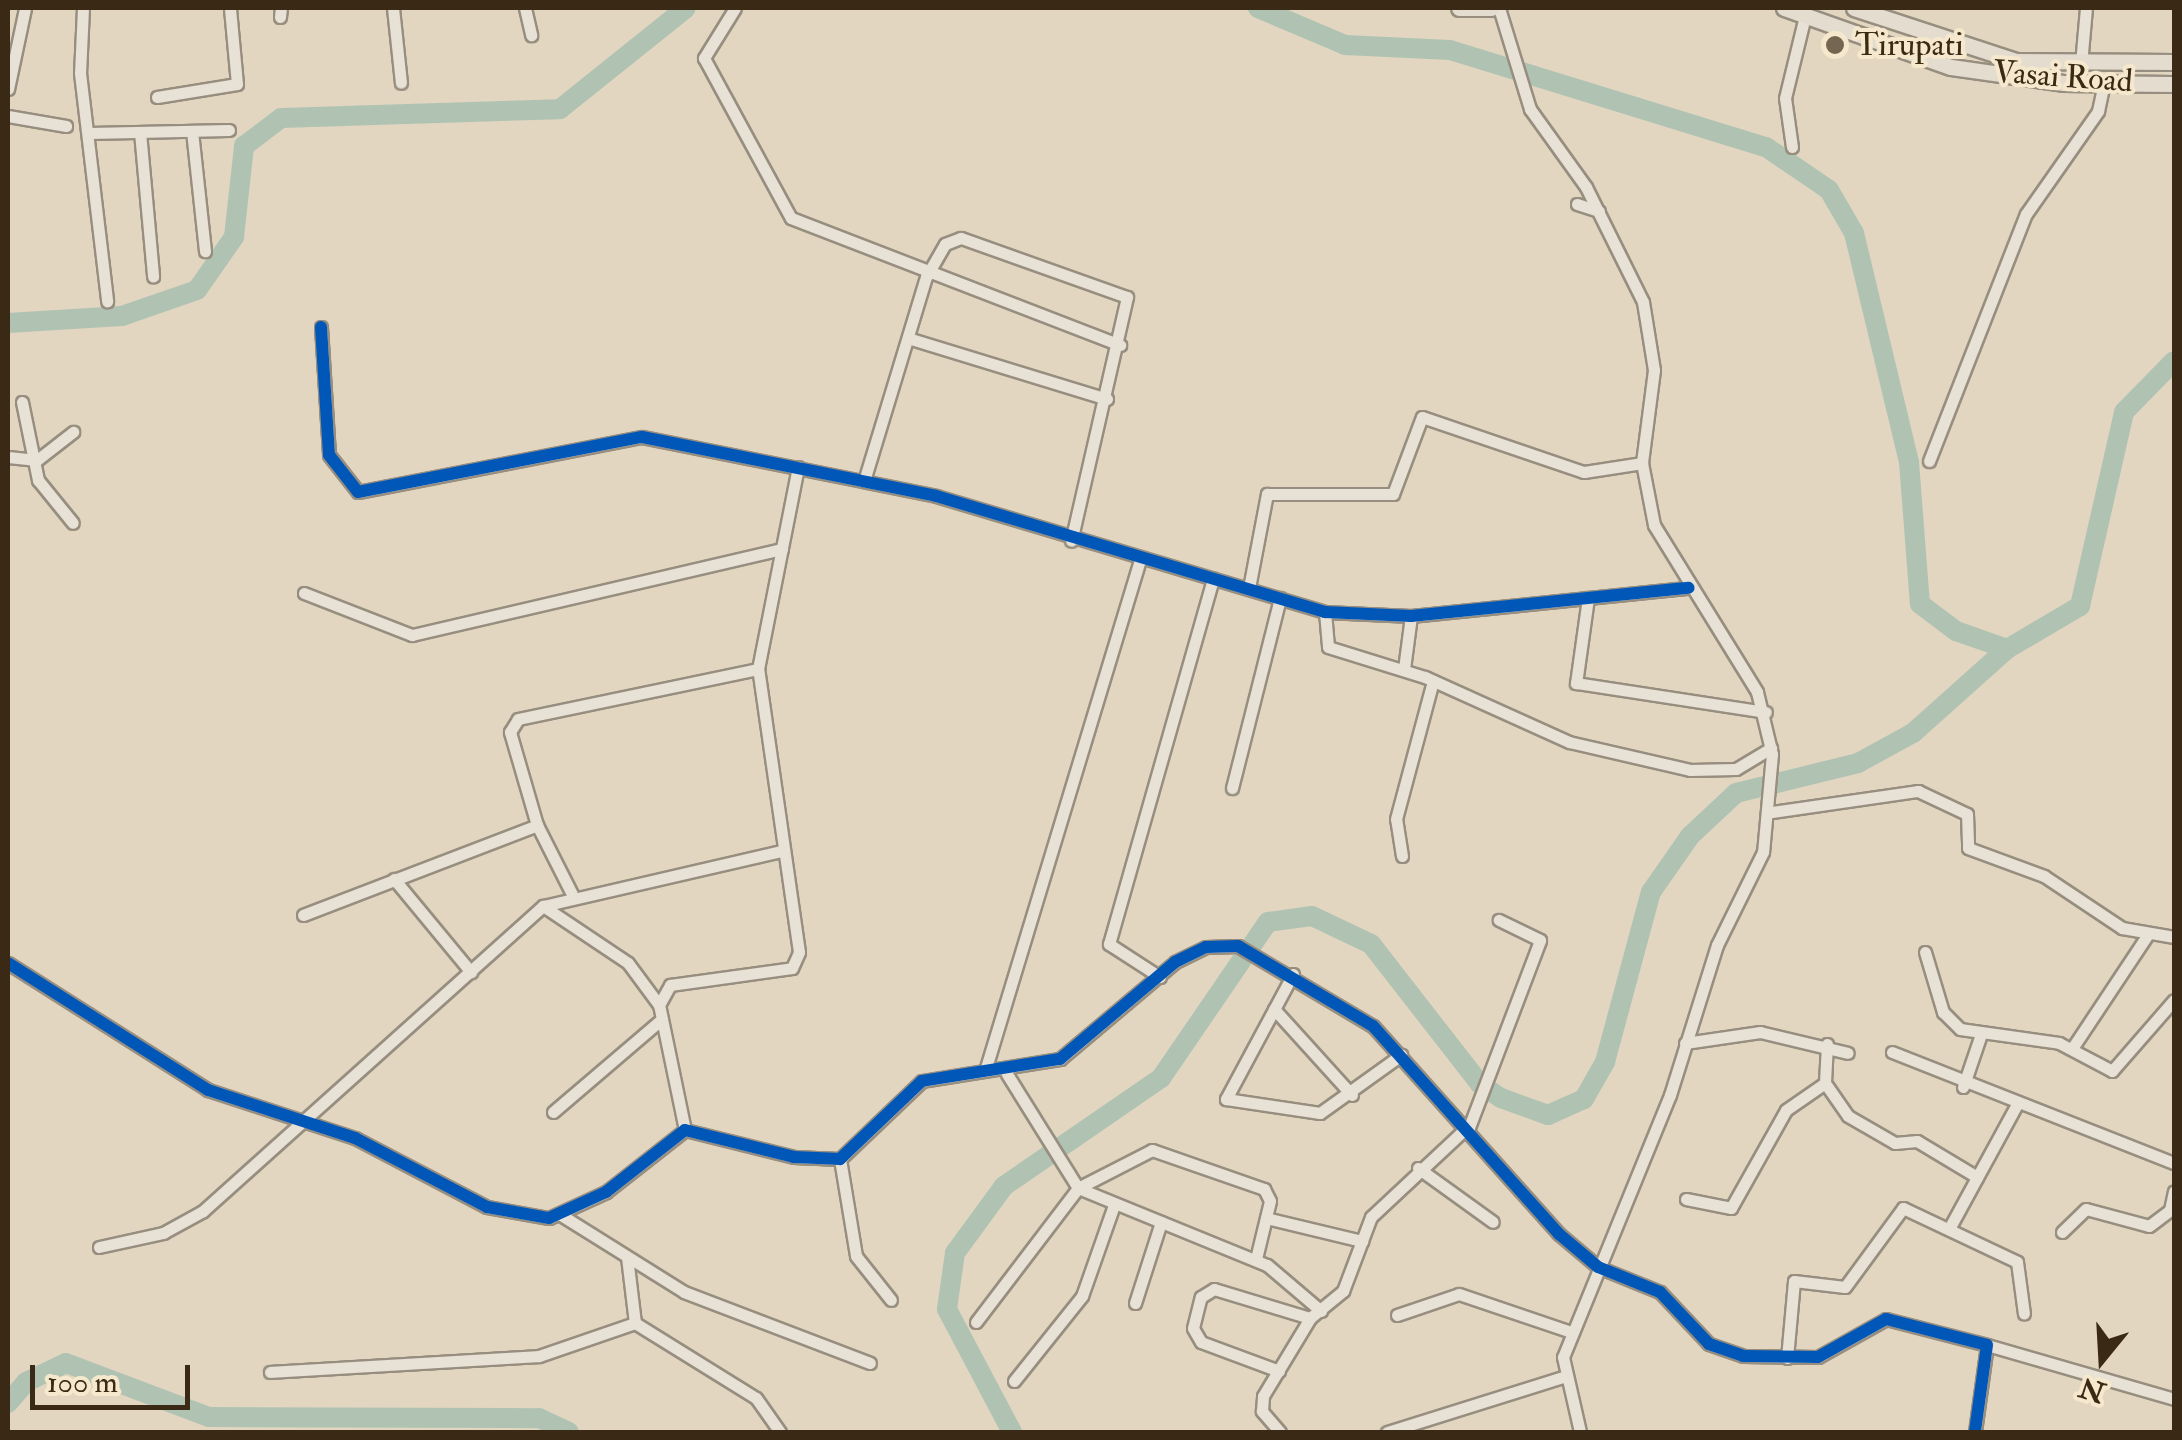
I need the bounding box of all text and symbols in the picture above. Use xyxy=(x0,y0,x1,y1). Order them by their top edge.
place label: Tirupati xyxy=(1855,26,1964,64)
marker: Tirupati xyxy=(1824,34,1846,56)
street label: Vasai Road xyxy=(1992,53,2134,101)
north arrow xyxy=(2052,1310,2152,1410)
scale bar xyxy=(35,1345,195,1407)
text: 100 m xyxy=(47,1364,118,1401)
text: N xyxy=(2075,1368,2110,1410)

